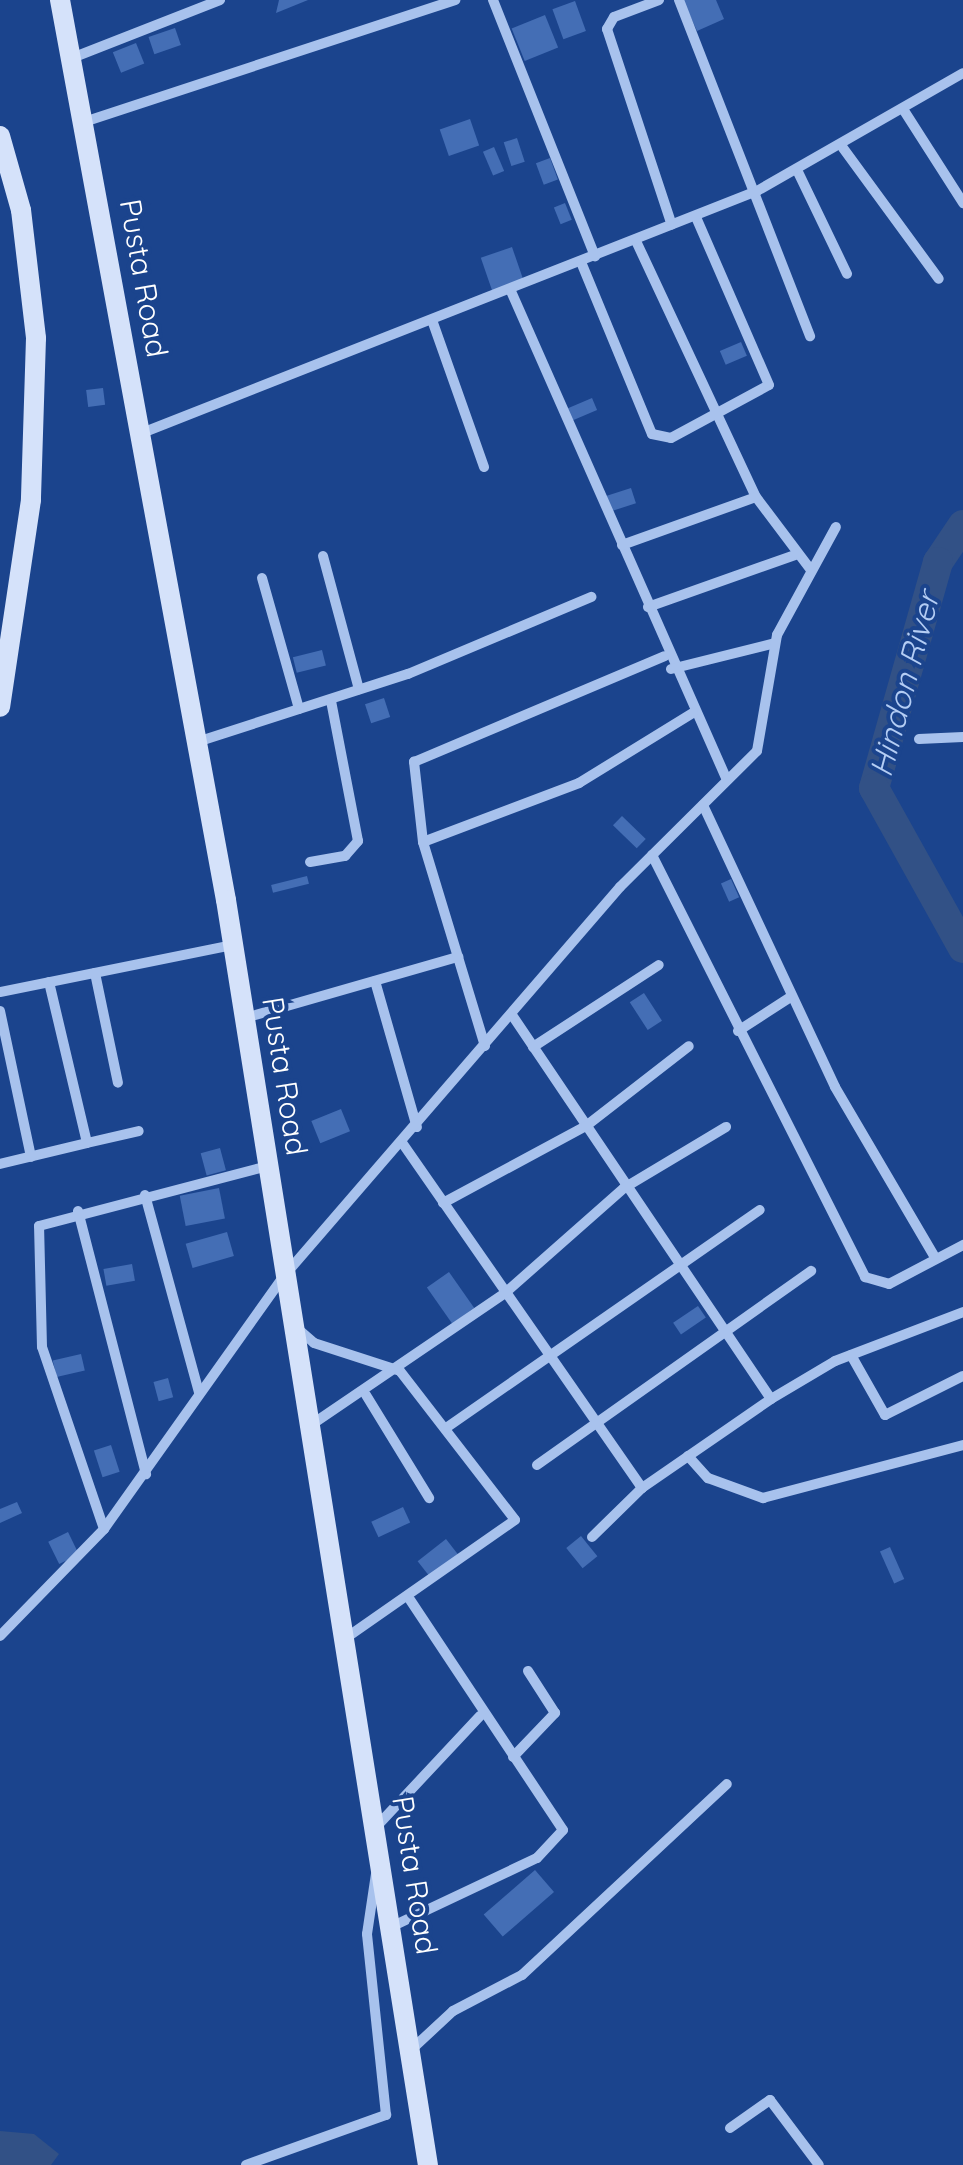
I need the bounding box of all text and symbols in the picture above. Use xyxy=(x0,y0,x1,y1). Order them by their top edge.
street label: Pusta Road xyxy=(112,196,176,360)
water label: Hindon River xyxy=(861,587,947,781)
street label: Pusta Road xyxy=(255,994,315,1158)
street label: Pusta Road xyxy=(385,1793,445,1957)

